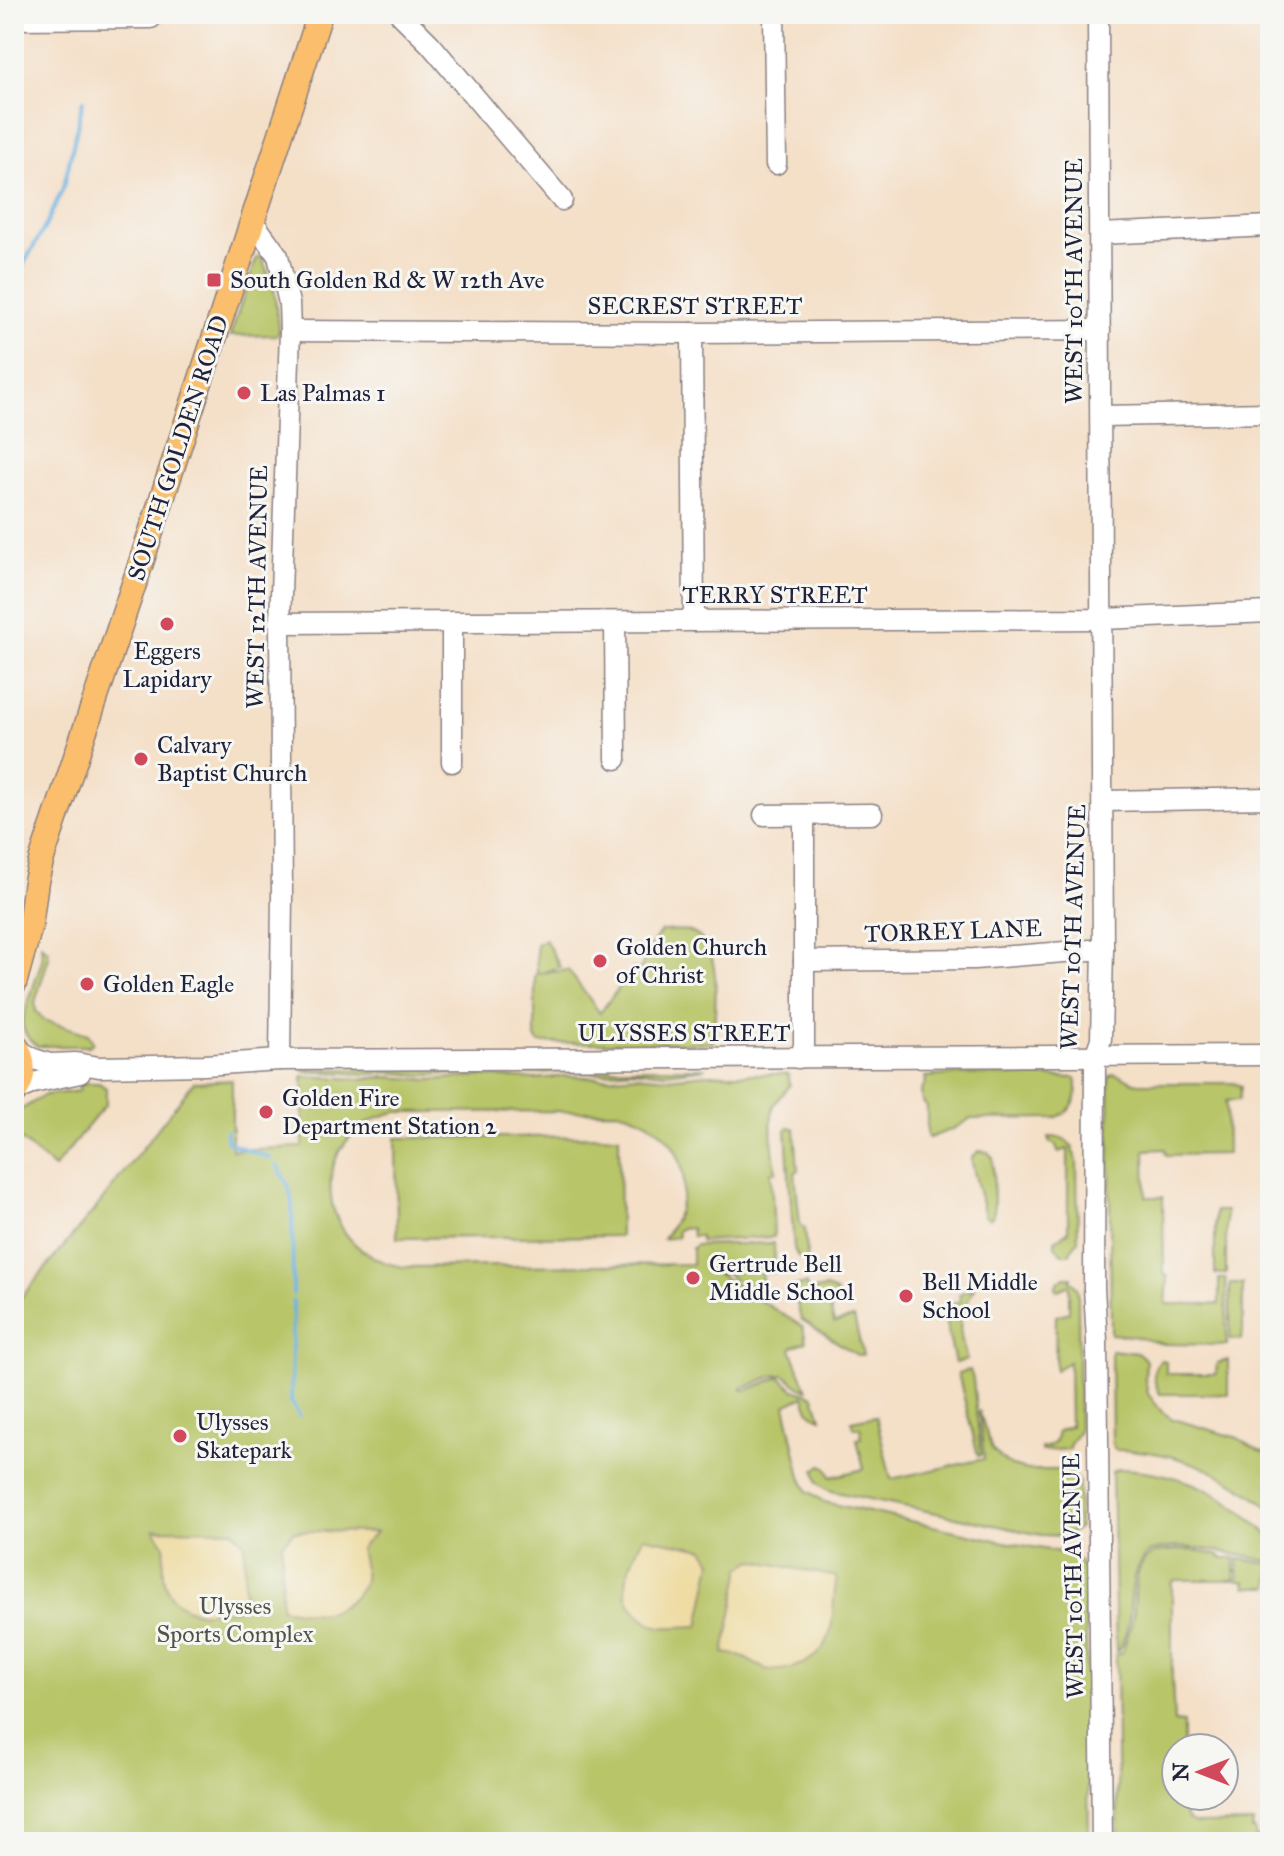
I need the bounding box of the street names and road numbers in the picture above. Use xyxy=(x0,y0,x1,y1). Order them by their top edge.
street label: WEST 10TH AVENUE xyxy=(1059,158,1089,404)
street label: SECREST STREET xyxy=(588,291,802,321)
street label: SOUTH GOLDEN ROAD xyxy=(121,311,235,585)
street label: WEST 12TH AVENUE xyxy=(240,465,274,709)
street label: TERRY STREET xyxy=(682,580,868,610)
street label: WEST 10TH AVENUE xyxy=(1054,804,1092,1050)
street label: TORREY LANE xyxy=(864,913,1042,949)
street label: ULYSSES STREET xyxy=(578,1018,790,1048)
street label: WEST 10TH AVENUE xyxy=(1056,1453,1090,1699)

